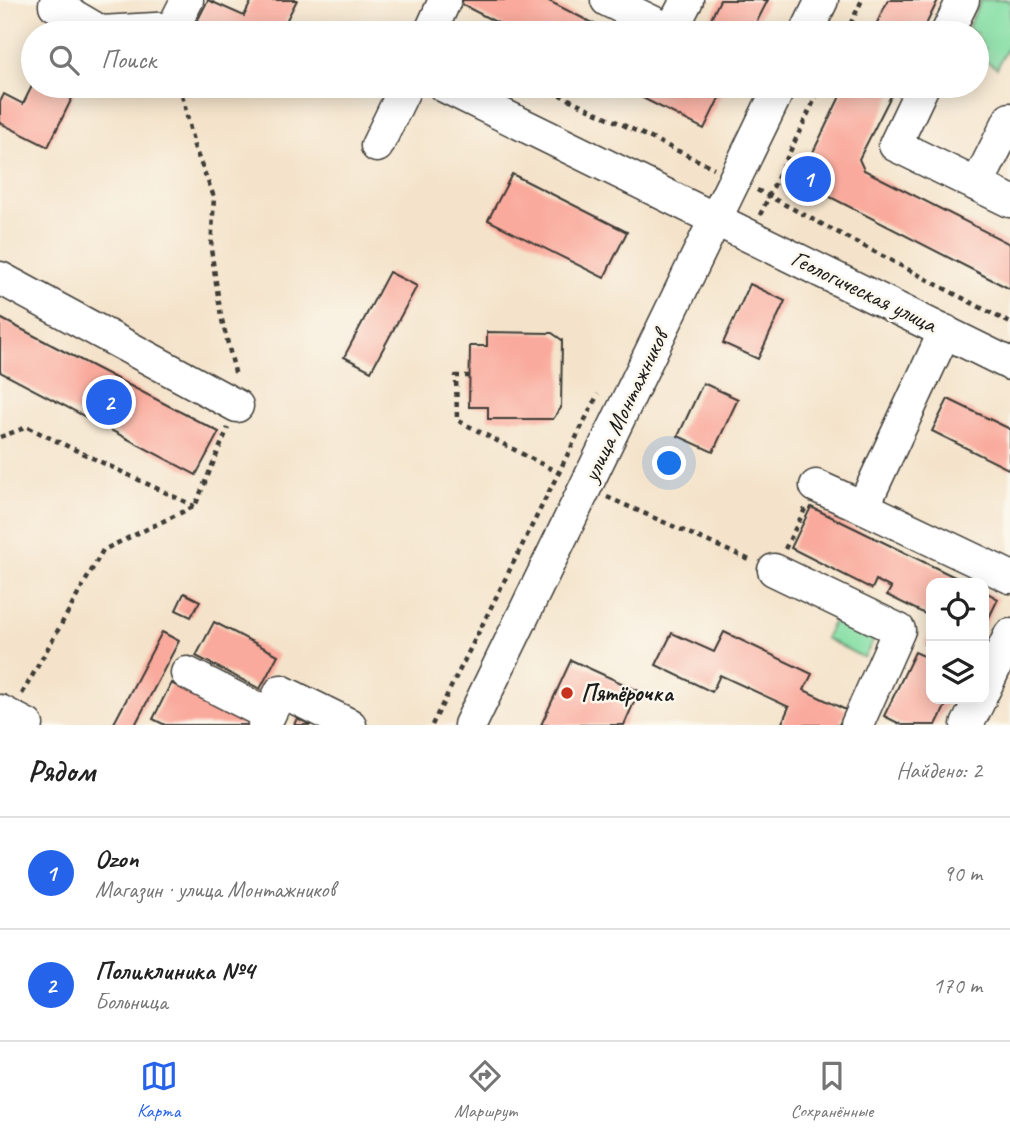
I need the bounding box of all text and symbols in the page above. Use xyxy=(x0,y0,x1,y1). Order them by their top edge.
search box xyxy=(21,21,989,98)
icon: search xyxy=(45,41,83,79)
text: Поиск xyxy=(101,43,156,76)
pin: 1 xyxy=(785,153,831,205)
street label: Геологическая улица xyxy=(786,243,943,340)
street label: улица Монтажников xyxy=(575,322,676,488)
pin: 2 xyxy=(86,376,132,428)
your location xyxy=(652,446,686,480)
map controls xyxy=(926,578,989,704)
button: locate xyxy=(926,578,989,641)
button: layers xyxy=(926,641,989,704)
place label: Пятёрочка xyxy=(581,678,674,708)
marker: Пятёрочка xyxy=(559,685,575,701)
text: Рядом xyxy=(28,752,95,790)
text: Найдено: 2 xyxy=(896,756,982,785)
text: Ozon xyxy=(95,842,138,875)
text: 1 xyxy=(46,859,56,888)
text: 90 m xyxy=(943,859,982,888)
text: Магазин · улица Монтажников xyxy=(95,875,335,904)
text: Поликлиника №4 xyxy=(95,954,254,987)
text: 2 xyxy=(46,971,56,1000)
text: 170 m xyxy=(933,971,982,1000)
text: Больница xyxy=(95,987,167,1016)
tab: Карта xyxy=(137,1057,180,1123)
tab: Маршрут xyxy=(454,1057,517,1123)
tab: Сохранённые xyxy=(791,1057,873,1123)

